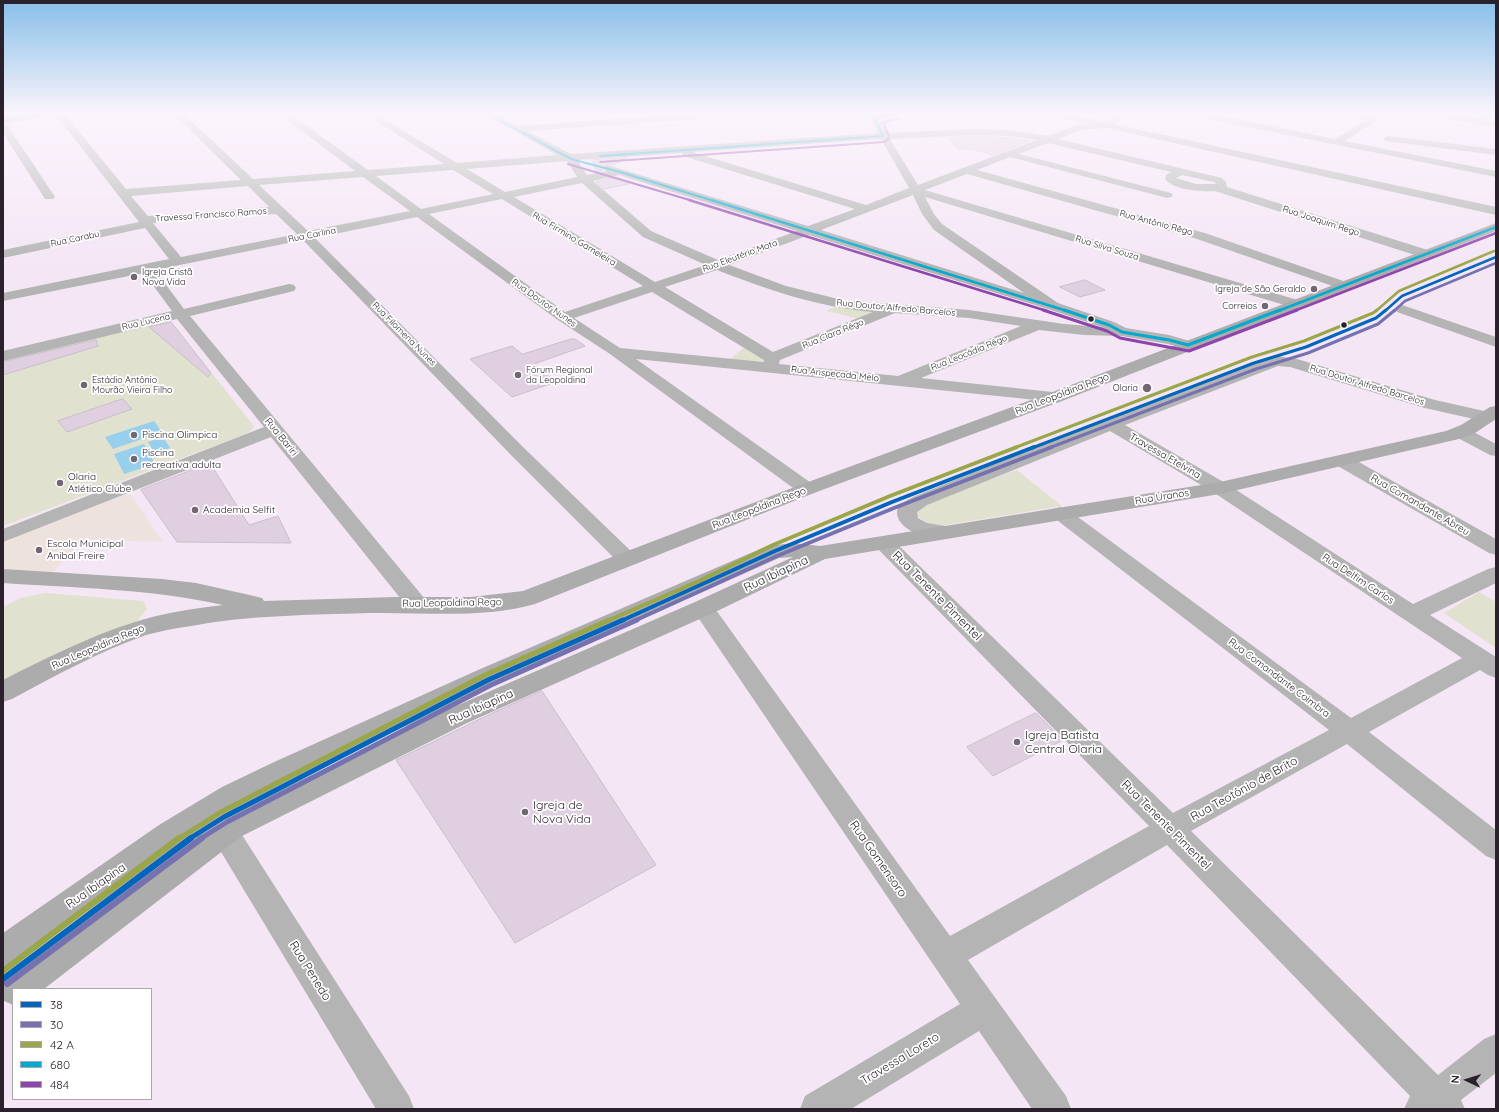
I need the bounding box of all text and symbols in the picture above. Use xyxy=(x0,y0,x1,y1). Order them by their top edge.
street label: Rua Joaquim Rego xyxy=(1281,203,1361,239)
street label: Travessa Francisco Ramos xyxy=(155,206,267,224)
street label: Rua Antônio Rêgo xyxy=(1118,208,1194,238)
street label: Rua Firmino Gameleira xyxy=(530,210,618,268)
street label: Rua Carlina xyxy=(287,225,337,245)
street label: Rua Carabu xyxy=(50,229,100,249)
street label: Rua Silva Souza xyxy=(1074,233,1140,263)
street label: Rua Eleutério Mota xyxy=(701,237,779,275)
place label: Igreja Cristã Nova Vida xyxy=(142,267,193,288)
marker: Igreja Cristã Nova Vida xyxy=(129,272,139,282)
street label: Rua Doutor Nunes xyxy=(510,277,578,329)
place label: Igreja de São Geraldo xyxy=(1215,284,1306,294)
marker: Igreja de São Geraldo xyxy=(1309,284,1319,294)
street label: Rua Doutor Alfredo Barcelos xyxy=(836,297,956,319)
street label: Rua Filomena Nunes xyxy=(370,300,438,368)
place label: Correios xyxy=(1222,301,1257,311)
marker: Correios xyxy=(1260,301,1270,311)
street label: Rua Lucena xyxy=(121,311,171,333)
unlabelled marker xyxy=(1086,314,1096,324)
street label: Rua Clara Rêgo xyxy=(801,317,865,351)
unlabelled marker xyxy=(1339,320,1349,330)
street label: Rua Leocádia Rêgo xyxy=(929,333,1009,373)
street label: Rua Doutor Alfredo Barcelos xyxy=(1308,362,1426,408)
street label: Rua Anspeçada Melo xyxy=(791,364,879,384)
place label: Fórum Regional da Leopoldina xyxy=(526,365,593,386)
marker: Fórum Regional da Leopoldina xyxy=(513,370,523,380)
street label: Rua Leopoldina Rego xyxy=(1013,371,1111,417)
place label: Estádio Antônio Mourão Vieira Filho xyxy=(92,375,173,396)
marker: Estádio Antônio Mourão Vieira Filho xyxy=(79,380,89,390)
marker: Olaria xyxy=(1141,382,1153,394)
place label: Olaria xyxy=(1113,383,1138,393)
street label: Rua Bariri xyxy=(262,415,300,459)
place label: Piscina Olimpica xyxy=(142,429,217,441)
marker: Piscina Olimpica xyxy=(129,430,139,440)
street label: Travessa Etelvina xyxy=(1127,431,1203,481)
place label: Piscina recreativa adulta xyxy=(142,447,221,470)
marker: Piscina recreativa adulta xyxy=(129,454,139,464)
place label: Olaria Atlético Clube xyxy=(68,471,131,494)
street label: Rua Comandante Abreu xyxy=(1369,472,1471,538)
marker: Olaria Atlético Clube xyxy=(55,478,65,488)
street label: Rua Leopoldina Rego xyxy=(710,485,808,531)
street label: Rua Uranos xyxy=(1134,487,1190,507)
place label: Academia Selfit xyxy=(203,504,275,516)
marker: Academia Selfit xyxy=(190,505,200,515)
place label: Escola Municipal Anibal Freire xyxy=(47,538,123,562)
marker: Escola Municipal Anibal Freire xyxy=(34,545,44,555)
street label: Rua Tenente Pimentel xyxy=(889,548,985,644)
street label: Rua Delfim Carlos xyxy=(1320,551,1396,607)
street label: Rua Ibiapina xyxy=(741,553,811,595)
street label: Rua Leopoldina Rego xyxy=(402,596,502,610)
street label: Rua Leopoldina Rego xyxy=(50,622,146,672)
street label: Rua Comandante Coimbra xyxy=(1226,636,1332,720)
street label: Rua Ibiapina xyxy=(446,686,516,728)
place label: Igreja Batista Central Olaria xyxy=(1025,728,1102,756)
marker: Igreja Batista Central Olaria xyxy=(1012,737,1022,747)
street label: Rua Teotônio de Brito xyxy=(1188,754,1300,824)
street label: Rua Tenente Pimentel xyxy=(1118,777,1214,873)
place label: Igreja de Nova Vida xyxy=(533,798,591,826)
marker: Igreja de Nova Vida xyxy=(520,807,530,817)
street label: Rua Gomensoro xyxy=(846,818,910,900)
street label: Rua Ibiapina xyxy=(63,860,129,912)
street label: Rua Penedo xyxy=(286,939,334,1003)
legend xyxy=(12,988,152,1100)
text: 38 xyxy=(50,997,63,1012)
text: 30 xyxy=(50,1017,63,1032)
street label: Travessa Loreto xyxy=(858,1030,942,1088)
text: 42 A xyxy=(50,1037,74,1052)
text: 680 xyxy=(50,1057,70,1072)
north arrow xyxy=(1447,1060,1487,1100)
text: N xyxy=(1448,1075,1462,1084)
text: 484 xyxy=(50,1077,69,1092)

